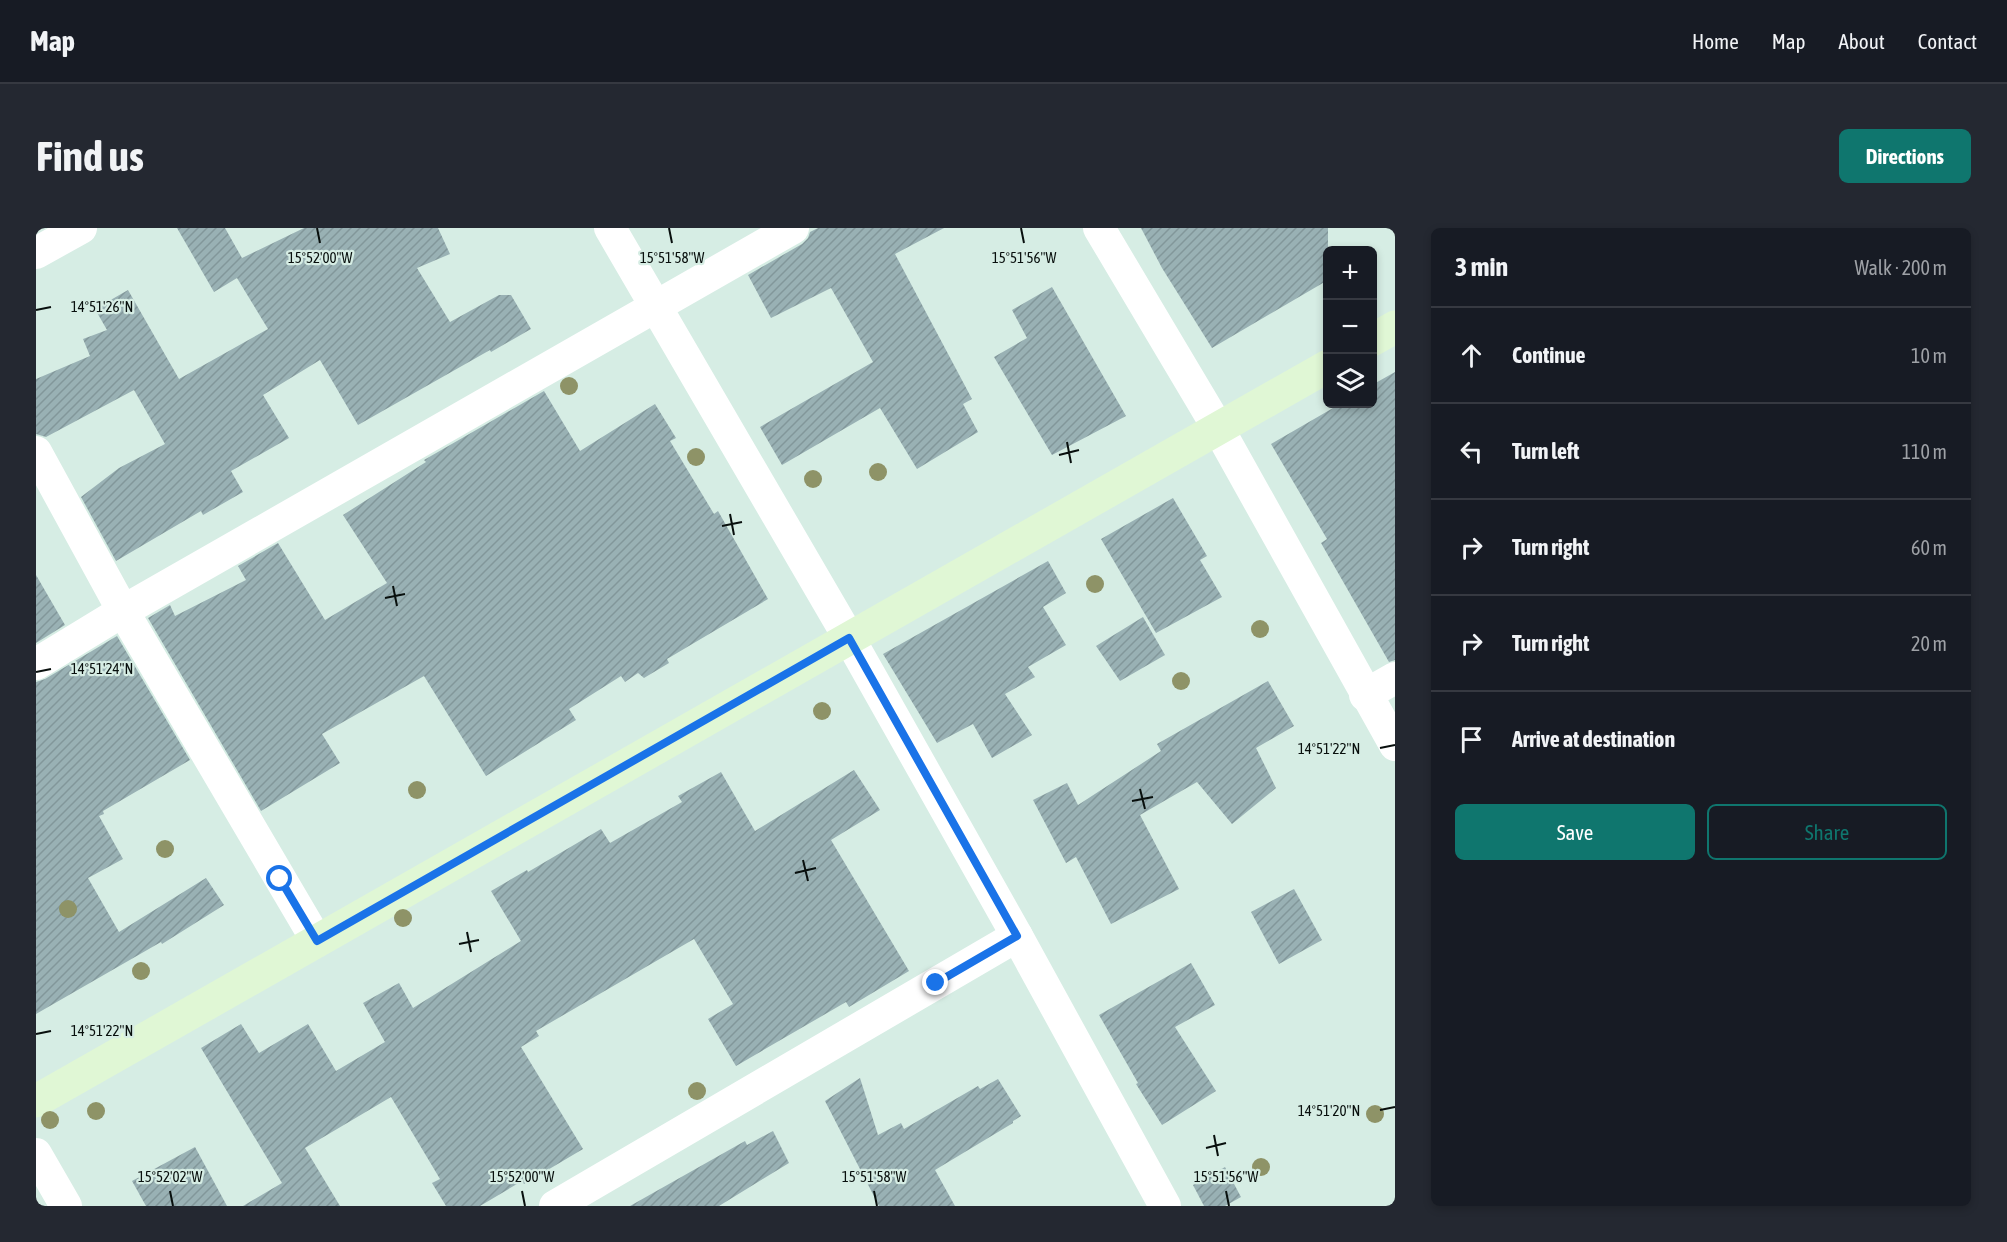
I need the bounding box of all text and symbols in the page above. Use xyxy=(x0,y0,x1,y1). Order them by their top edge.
text: Map xyxy=(30,25,75,57)
text: Home xyxy=(1692,29,1739,53)
text: Map xyxy=(1772,29,1806,53)
text: About xyxy=(1839,29,1885,53)
text: Contact xyxy=(1918,29,1977,53)
button: Directions xyxy=(1839,129,1971,183)
text: Find us xyxy=(36,132,144,180)
map controls xyxy=(1323,246,1377,408)
button: + xyxy=(1323,246,1377,300)
text: 15°52'00"W xyxy=(288,249,352,266)
text: 15°51'58"W xyxy=(640,249,704,266)
text: 15°51'56"W xyxy=(992,249,1056,266)
text: 3 min xyxy=(1455,252,1508,282)
text: Walk · 200 m xyxy=(1855,256,1947,279)
text: 14°51'26"N xyxy=(71,298,133,315)
button: − xyxy=(1323,300,1377,354)
icon: ahead xyxy=(1455,339,1488,372)
text: Continue xyxy=(1512,342,1586,368)
text: 10 m xyxy=(1911,344,1947,367)
button: layers xyxy=(1323,354,1377,408)
icon: left xyxy=(1455,435,1488,468)
text: Turn left xyxy=(1512,438,1579,464)
text: 110 m xyxy=(1902,440,1947,463)
icon: right xyxy=(1455,531,1488,564)
text: Turn right xyxy=(1512,534,1589,560)
text: 60 m xyxy=(1911,536,1947,559)
icon: right xyxy=(1455,627,1488,660)
text: Turn right xyxy=(1512,630,1589,656)
text: 20 m xyxy=(1911,632,1947,655)
text: 14°51'24"N xyxy=(71,660,133,677)
icon: arrive xyxy=(1455,723,1488,756)
text: Arrive at destination xyxy=(1512,726,1675,752)
text: 14°51'22"N xyxy=(1298,740,1360,757)
button: Save xyxy=(1455,804,1695,860)
button: Share xyxy=(1707,804,1947,860)
route start xyxy=(266,865,292,891)
route end xyxy=(922,969,948,995)
text: 14°51'22"N xyxy=(71,1022,133,1039)
text: 14°51'20"N xyxy=(1298,1102,1360,1119)
text: 15°52'02"W xyxy=(138,1168,202,1185)
text: 15°52'00"W xyxy=(490,1168,554,1185)
text: 15°51'58"W xyxy=(842,1168,906,1185)
text: 15°51'56"W xyxy=(1194,1168,1258,1185)

